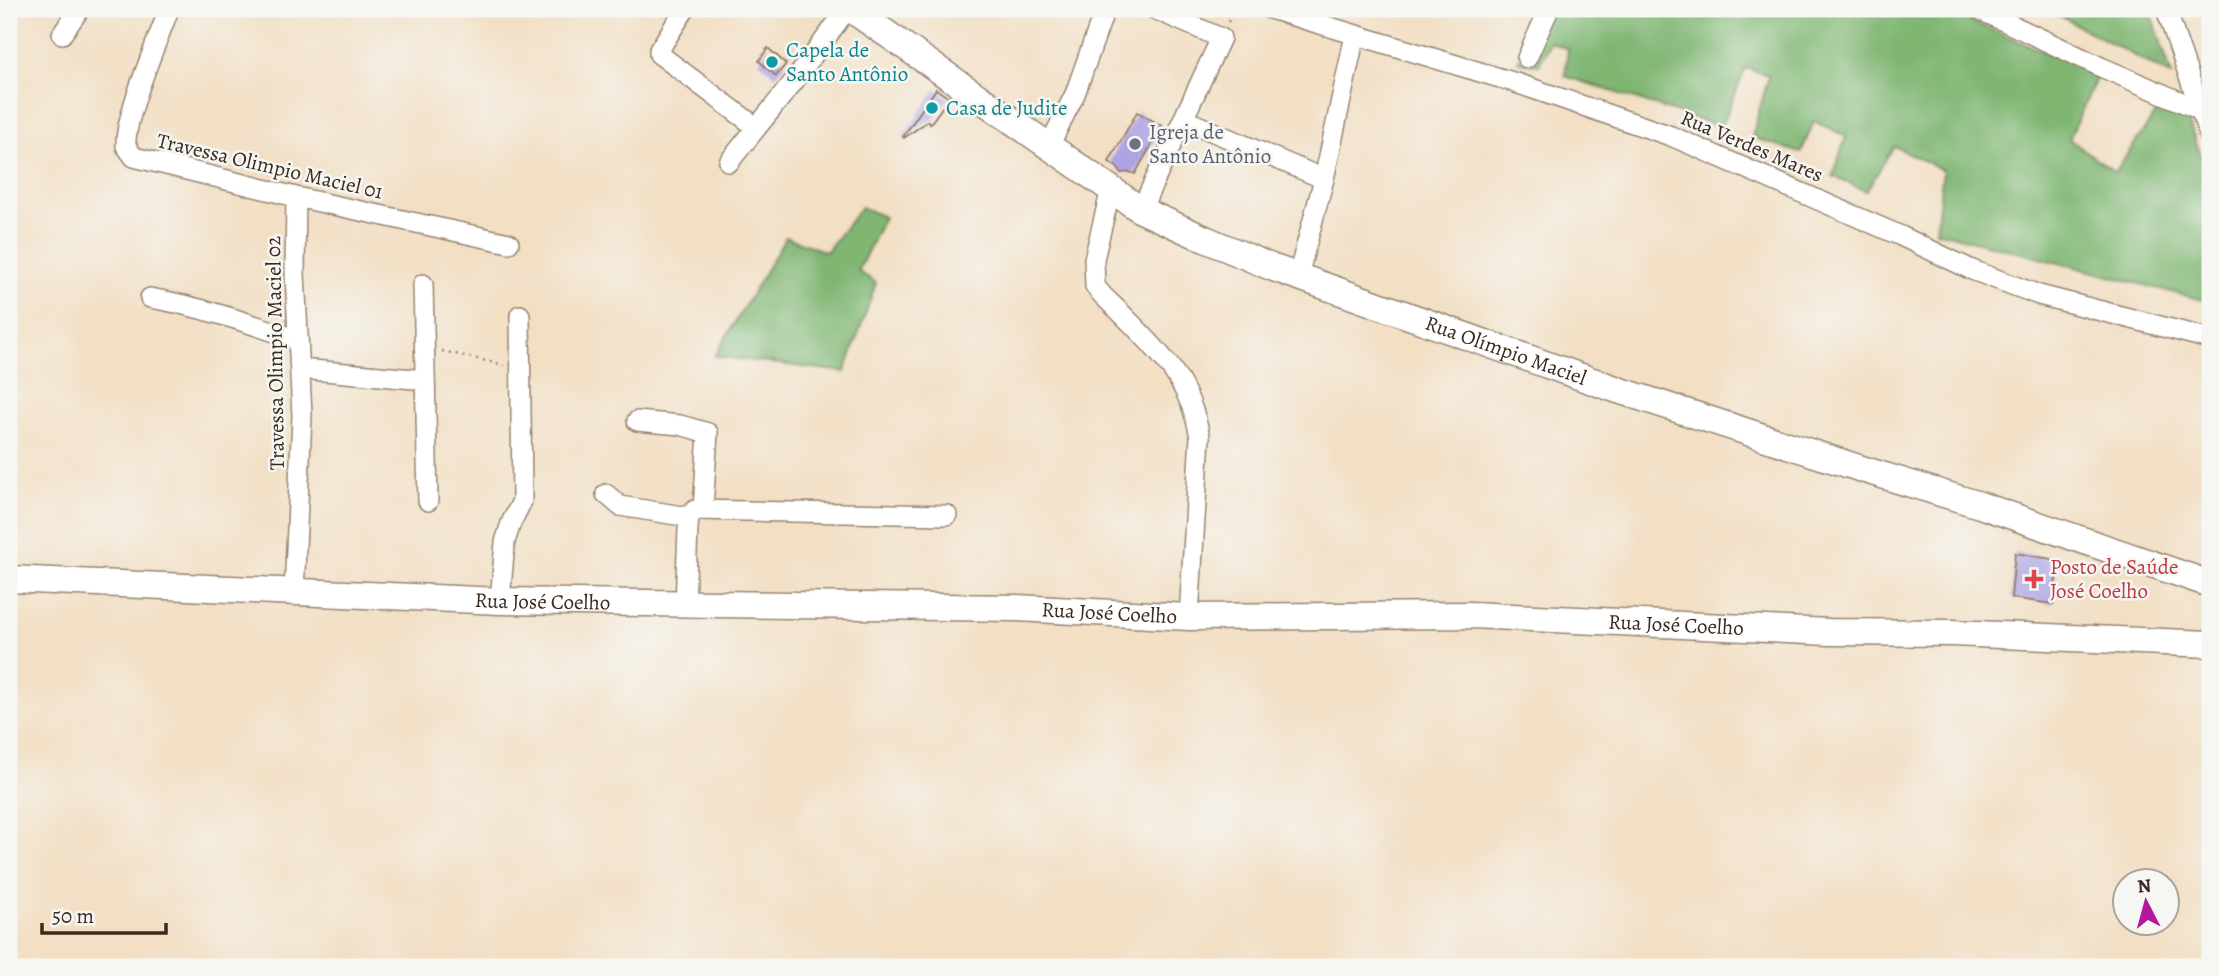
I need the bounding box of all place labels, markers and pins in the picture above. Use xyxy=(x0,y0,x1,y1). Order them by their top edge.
place label: Capela de Santo Antônio xyxy=(786,36,908,88)
marker: Capela de Santo Antônio xyxy=(764,54,780,70)
place label: Casa de Judite xyxy=(946,94,1067,122)
marker: Casa de Judite xyxy=(924,100,940,116)
place label: Igreja de Santo Antônio xyxy=(1149,118,1271,170)
marker: Igreja de Santo Antônio xyxy=(1127,136,1143,152)
place label: Posto de Saúde José Coelho xyxy=(2050,553,2178,605)
marker: Posto de Saúde José Coelho xyxy=(2024,569,2044,589)

